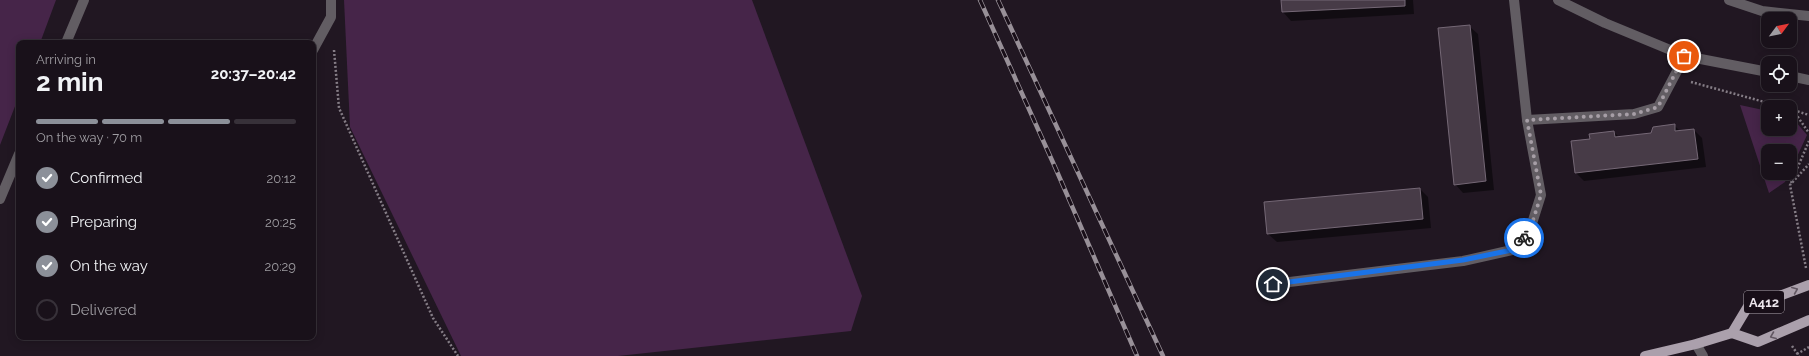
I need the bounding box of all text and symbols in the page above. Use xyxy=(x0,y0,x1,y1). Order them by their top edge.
north arrow xyxy=(1761,12,1797,48)
map controls xyxy=(1761,12,1797,180)
pin xyxy=(1667,39,1701,73)
icon: bag xyxy=(1673,45,1695,67)
text: Arriving in xyxy=(36,52,96,67)
button: locate xyxy=(1761,56,1797,92)
text: 20:37–20:42 xyxy=(211,65,296,83)
text: 2 min xyxy=(36,67,103,97)
button: + xyxy=(1761,100,1797,136)
text: On the way · 70 m xyxy=(36,130,142,145)
button: − xyxy=(1761,144,1797,180)
icon: check xyxy=(36,167,58,189)
text: Confirmed xyxy=(70,169,143,187)
text: 20:12 xyxy=(266,171,296,186)
icon: check xyxy=(36,211,58,233)
text: Preparing xyxy=(70,213,137,231)
text: 20:25 xyxy=(265,215,296,230)
courier xyxy=(1504,218,1544,258)
icon: bike xyxy=(1513,227,1535,249)
icon: check xyxy=(36,255,58,277)
text: On the way xyxy=(70,257,148,275)
text: 20:29 xyxy=(264,259,296,274)
pin xyxy=(1256,267,1290,301)
icon: home xyxy=(1262,273,1284,295)
one-way arrow xyxy=(1792,287,1799,295)
road number: A412 xyxy=(1744,291,1784,313)
text: Delivered xyxy=(70,301,137,319)
one-way arrow xyxy=(1770,331,1777,339)

